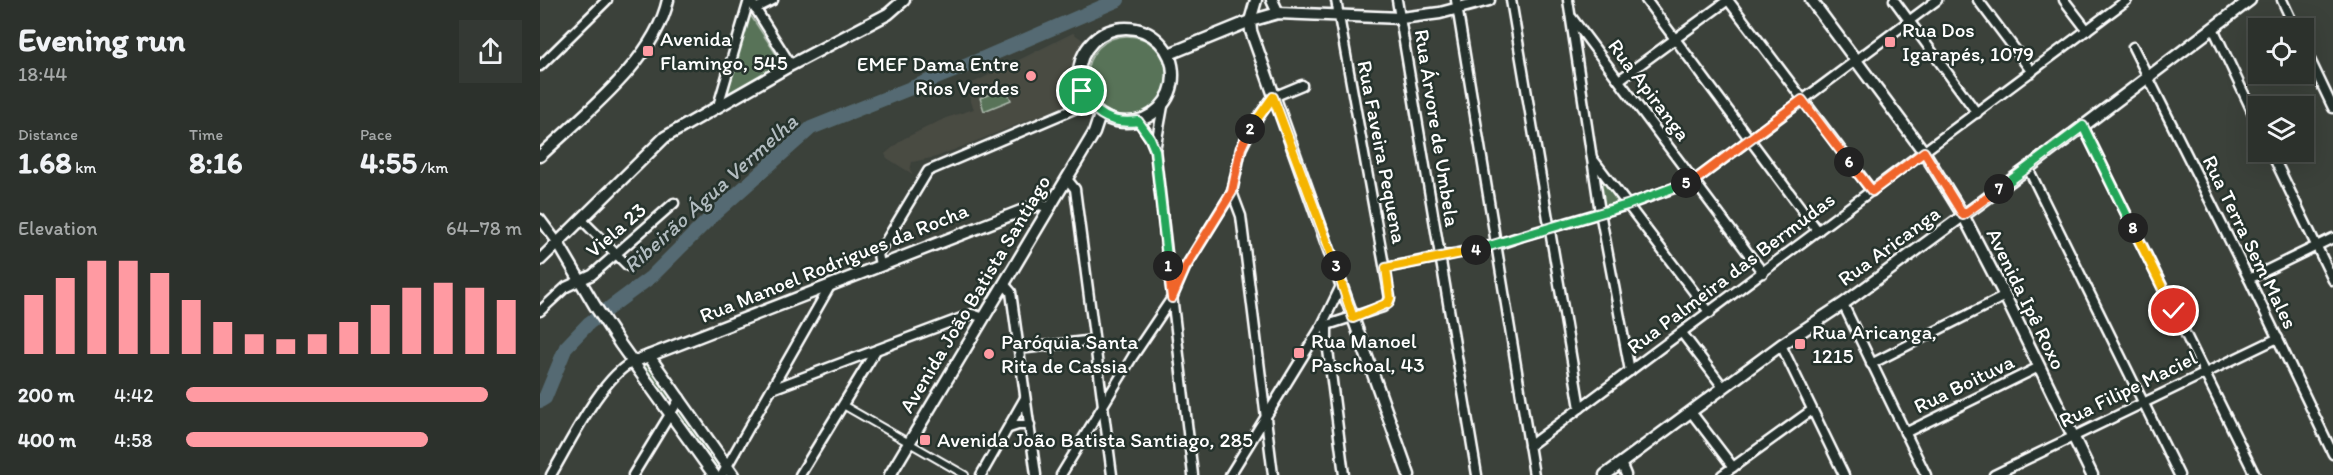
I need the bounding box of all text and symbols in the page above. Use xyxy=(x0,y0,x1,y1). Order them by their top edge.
place label: Rua Dos Igarapés, 1079 xyxy=(1902,17,2034,66)
map controls xyxy=(2248,18,2314,162)
button: locate xyxy=(2248,18,2314,84)
text: Evening run xyxy=(18,20,185,59)
button: share xyxy=(459,20,522,83)
place label: Avenida Flamingo, 545 xyxy=(660,26,788,75)
street label: Rua Árvore de Umbela xyxy=(1410,27,1465,229)
street label: Rua Apiranga xyxy=(1603,34,1696,146)
marker: Rua Dos Igarapés, 1079 xyxy=(1883,35,1897,49)
marker: Avenida Flamingo, 545 xyxy=(641,44,655,58)
place label: EMEF Dama Entre Rios Verdes xyxy=(857,51,1019,100)
street label: Rua Faveira Pequena xyxy=(1352,58,1413,246)
text: 18:44 xyxy=(18,62,67,86)
pin xyxy=(1056,65,1107,116)
marker: EMEF Dama Entre Rios Verdes xyxy=(1024,69,1038,83)
icon: arrive xyxy=(1065,74,1098,107)
button: layers xyxy=(2248,96,2314,162)
water label: Ribeirão Água Vermelha xyxy=(618,108,803,279)
pin: 2 xyxy=(1235,114,1265,144)
text: 2 xyxy=(1246,119,1254,138)
text: Distance xyxy=(18,125,78,144)
text: Time xyxy=(189,125,223,144)
text: Pace xyxy=(360,125,392,144)
text: 1.68 xyxy=(18,144,72,181)
text: 8:16 xyxy=(189,144,243,181)
text: 4:55 xyxy=(360,144,417,181)
pin: 6 xyxy=(1834,147,1864,177)
street label: Rua Terra Sem Males xyxy=(2198,151,2303,333)
text: 6 xyxy=(1845,152,1853,171)
text: km xyxy=(72,158,96,177)
text: /km xyxy=(417,158,448,177)
pin: 5 xyxy=(1671,168,1701,198)
street label: Avenida João Batista Santiago xyxy=(894,170,1056,417)
text: 5 xyxy=(1682,173,1690,192)
pin: 7 xyxy=(1984,174,2014,204)
text: 7 xyxy=(1995,179,2003,198)
street label: Rua Palmeira das Bermudas xyxy=(1622,186,1840,359)
street label: Viela 23 xyxy=(580,197,651,263)
street label: Rua Manoel Rodrigues da Rocha xyxy=(696,197,972,328)
street label: Rua Aricanga xyxy=(1833,200,1945,291)
pin: 8 xyxy=(2118,213,2148,243)
text: Elevation xyxy=(18,216,97,240)
text: 64–78 m xyxy=(446,216,522,240)
text: 8 xyxy=(2129,218,2137,237)
street label: Avenida Ipê Roxo xyxy=(1981,224,2071,374)
pin: 4 xyxy=(1461,235,1491,265)
text: 4 xyxy=(1471,240,1481,259)
pin: 1 xyxy=(1153,251,1183,281)
pin: 3 xyxy=(1321,251,1351,281)
text: 1 xyxy=(1164,256,1172,275)
text: 3 xyxy=(1332,256,1340,275)
pin xyxy=(2148,285,2199,336)
icon: check xyxy=(2157,294,2190,327)
place label: Rua Aricanga, 1215 xyxy=(1812,319,1937,368)
place label: Rua Manoel Paschoal, 43 xyxy=(1311,328,1425,377)
place label: Paróquia Santa Rita de Cassia xyxy=(1001,329,1138,378)
marker: Rua Aricanga, 1215 xyxy=(1793,337,1807,351)
street label: Rua Filipe Maciel xyxy=(2055,344,2201,433)
marker: Rua Manoel Paschoal, 43 xyxy=(1292,346,1306,360)
marker: Paróquia Santa Rita de Cassia xyxy=(982,347,996,361)
street label: Rua Boituva xyxy=(1909,348,2018,419)
text: 200 m xyxy=(18,383,74,407)
text: 4:42 xyxy=(114,383,153,407)
place label: Avenida João Batista Santiago, 285 xyxy=(937,427,1253,452)
text: 400 m xyxy=(18,428,76,452)
text: 4:58 xyxy=(114,428,152,452)
marker: Avenida João Batista Santiago, 285 xyxy=(918,433,932,447)

